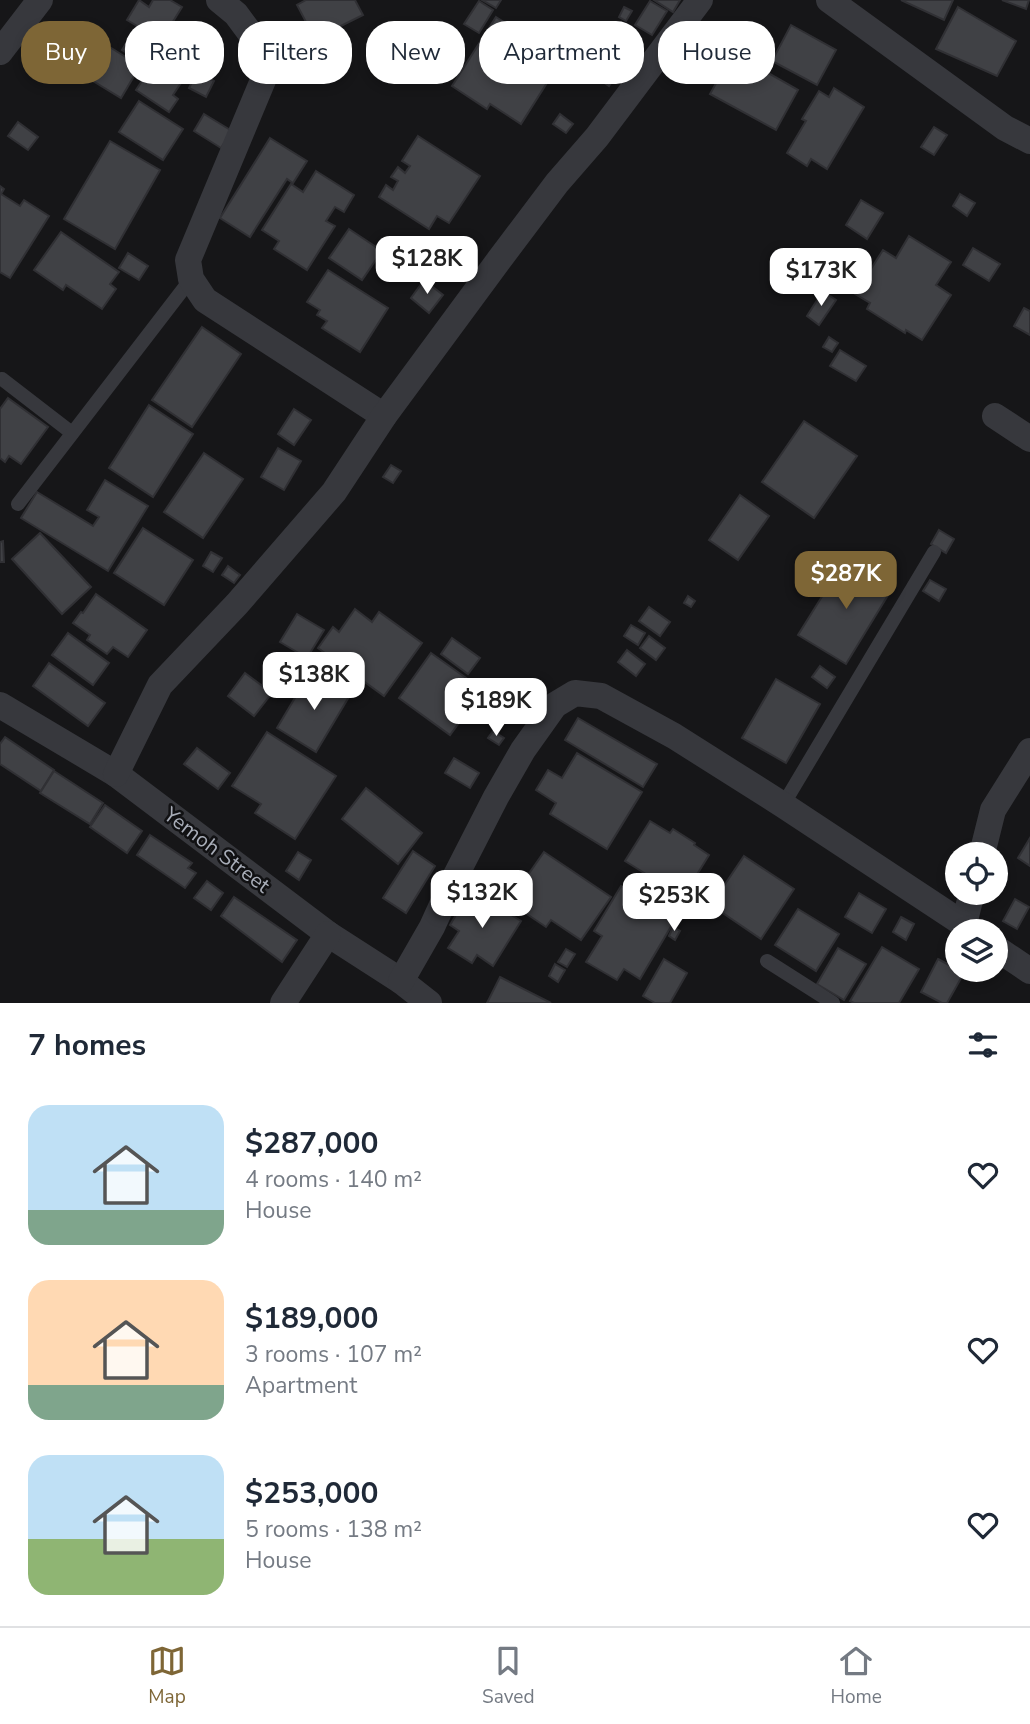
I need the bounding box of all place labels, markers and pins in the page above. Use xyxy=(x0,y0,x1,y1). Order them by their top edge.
pin: $128K xyxy=(378,236,476,296)
pin: $173K xyxy=(772,248,870,308)
pin: $287K xyxy=(797,552,895,611)
pin: $138K xyxy=(265,652,363,712)
pin: $189K xyxy=(447,678,545,738)
pin: $132K xyxy=(433,870,531,930)
pin: $253K xyxy=(625,874,723,933)

